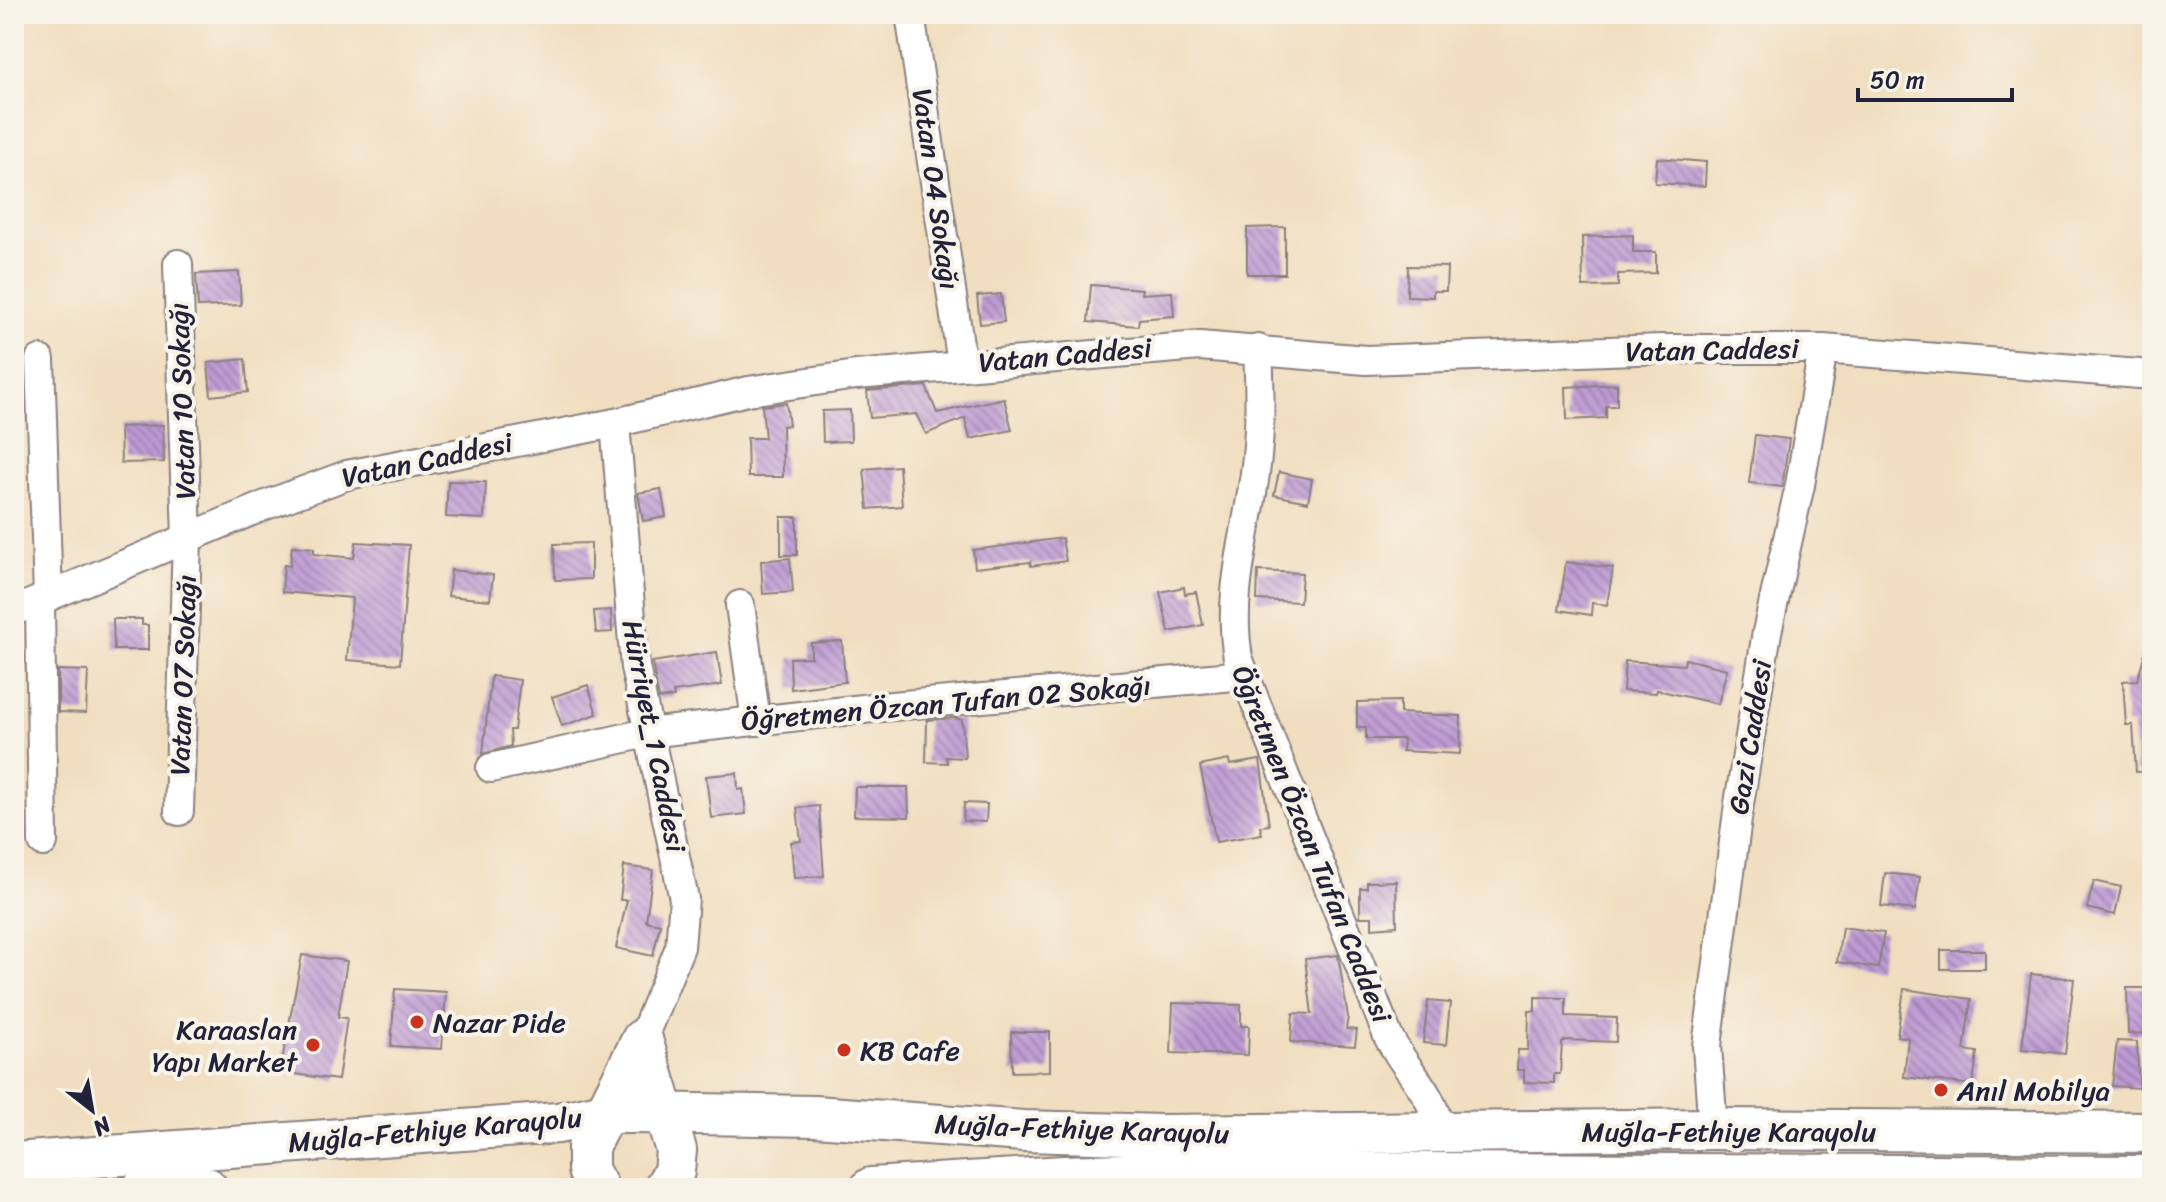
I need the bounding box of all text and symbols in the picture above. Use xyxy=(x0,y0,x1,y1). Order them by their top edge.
scale bar xyxy=(1858,52,2012,102)
text: 50 m xyxy=(1870,59,1925,101)
street label: Vatan 04 Sokağı xyxy=(898,85,974,293)
street label: Vatan 10 Sokağı xyxy=(154,302,210,500)
street label: Vatan Caddesi xyxy=(976,323,1155,387)
street label: Vatan Caddesi xyxy=(1625,324,1800,376)
street label: Vatan Caddesi xyxy=(337,418,518,502)
street label: Vatan 07 Sokağı xyxy=(155,574,211,776)
street label: Hürriyet_1 Caddesi xyxy=(607,616,701,858)
street label: Gazi Caddesi xyxy=(1714,655,1787,818)
street label: Öğretmen Özcan Tufan Caddesi xyxy=(1218,658,1407,1031)
street label: Öğretmen Özcan Tufan 02 Sokağı xyxy=(739,661,1153,745)
place label: Nazar Pide xyxy=(433,998,566,1047)
place label: Karaaslan Yapı Market xyxy=(152,1005,299,1086)
marker: Nazar Pide xyxy=(408,1013,426,1031)
place label: KB Cafe xyxy=(860,1026,960,1075)
marker: Karaaslan Yapı Market xyxy=(304,1036,322,1054)
marker: KB Cafe xyxy=(835,1041,853,1059)
place label: Anıl Mobilya xyxy=(1956,1066,2110,1115)
north arrow xyxy=(52,1070,132,1150)
marker: Anıl Mobilya xyxy=(1932,1081,1950,1099)
street label: Muğla-Fethiye Karayolu xyxy=(286,1093,584,1167)
street label: Muğla-Fethiye Karayolu xyxy=(934,1099,1230,1159)
text: N xyxy=(85,1106,119,1148)
street label: Muğla-Fethiye Karayolu xyxy=(1582,1107,1876,1156)

